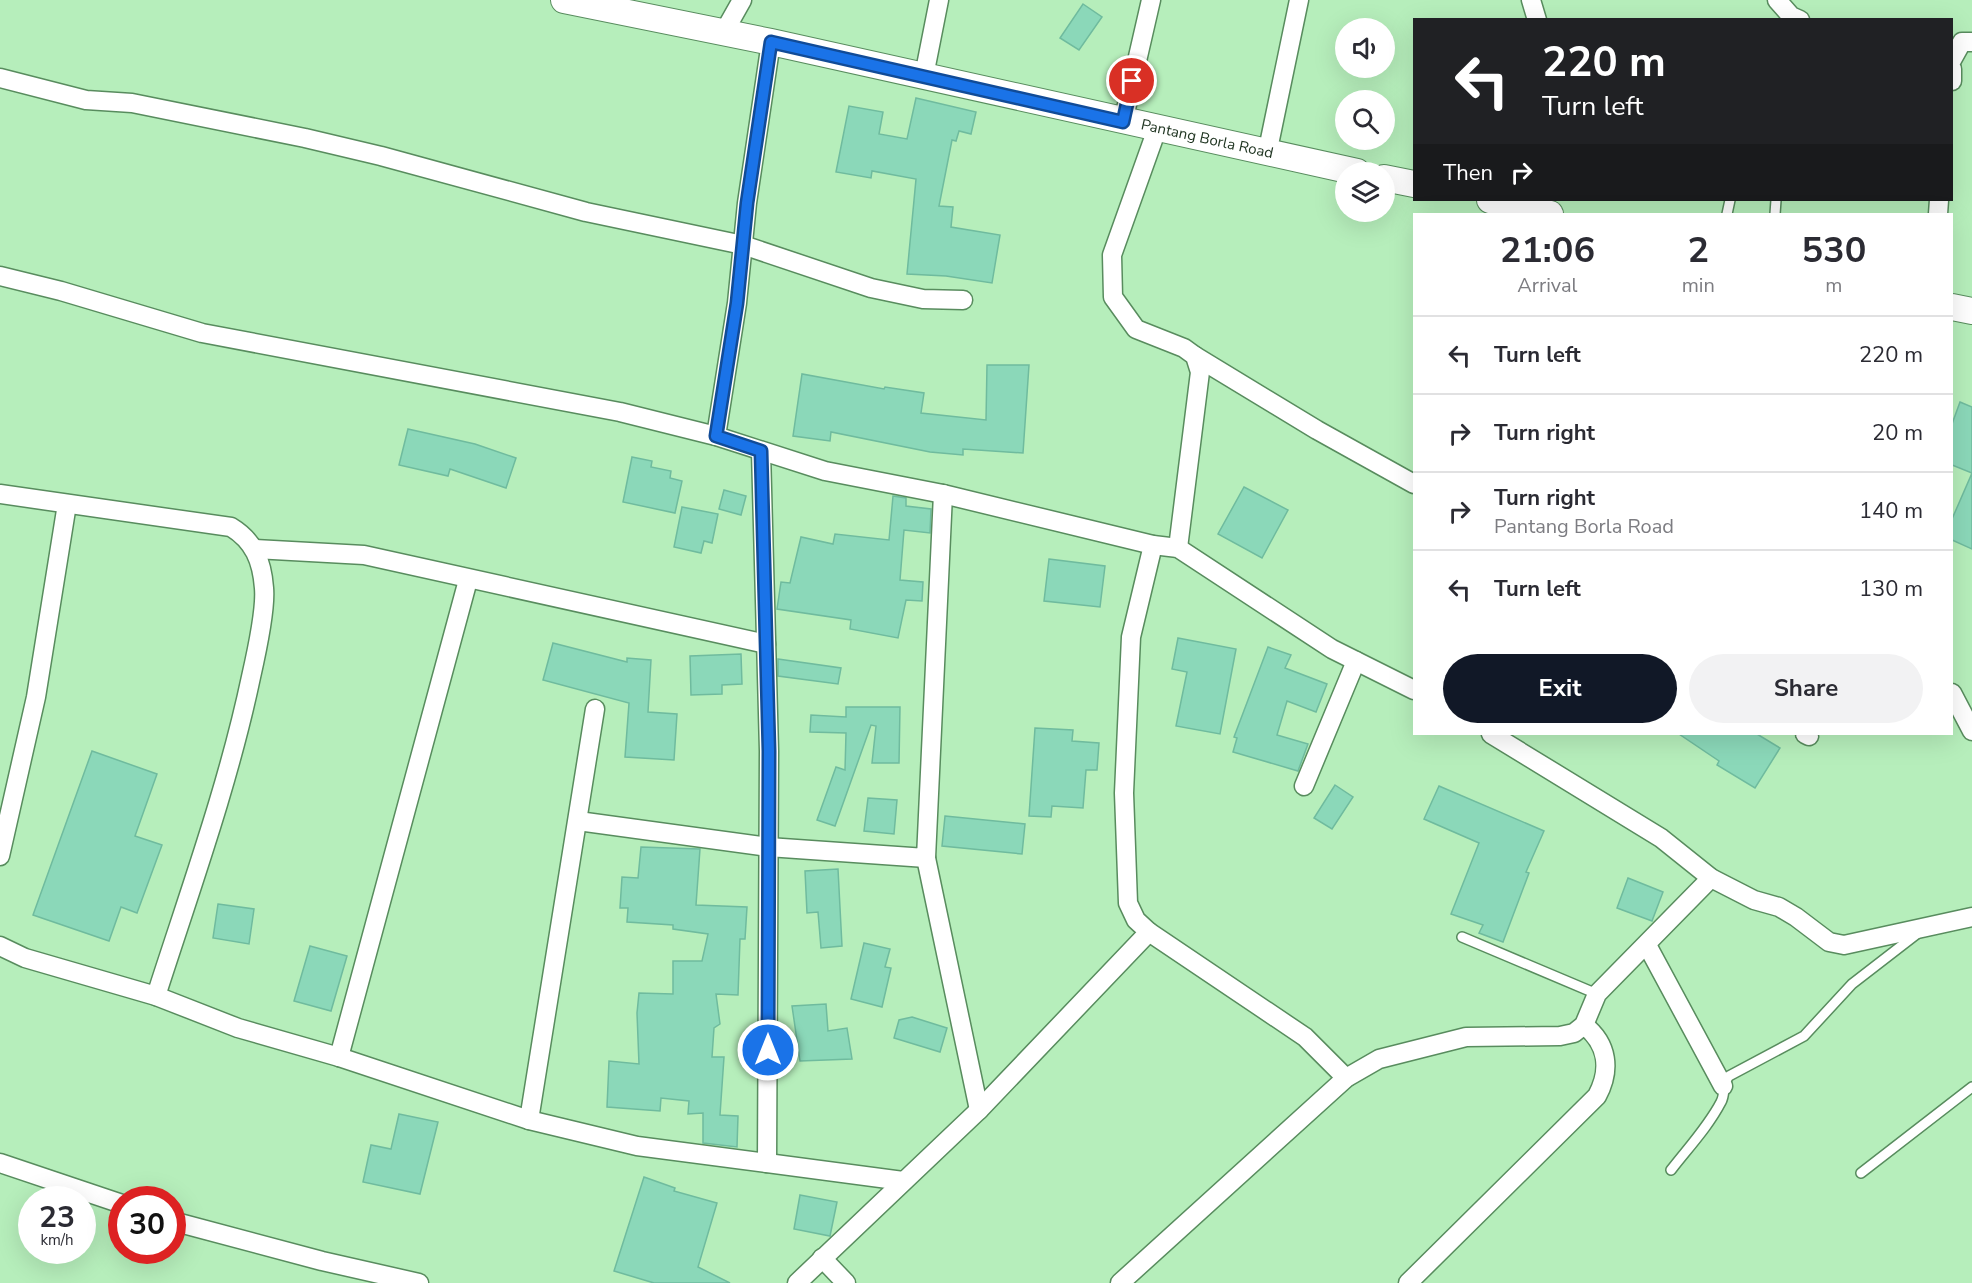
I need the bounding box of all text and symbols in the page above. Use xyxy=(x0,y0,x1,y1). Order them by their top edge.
map controls xyxy=(1335,18,1395,222)
button: sound xyxy=(1335,18,1395,78)
text: 220 m xyxy=(1542,34,1666,91)
icon: left xyxy=(1443,42,1521,120)
pin xyxy=(1106,55,1157,106)
icon: arrive xyxy=(1115,64,1148,97)
text: Turn left xyxy=(1542,88,1643,125)
button: search xyxy=(1335,90,1395,150)
street label: Pantang Borla Road xyxy=(1139,114,1275,163)
icon: right xyxy=(1505,156,1538,189)
text: Then xyxy=(1443,158,1493,188)
button: layers xyxy=(1335,162,1395,222)
text: 21:06 xyxy=(1500,226,1595,275)
text: 2 xyxy=(1687,226,1709,275)
text: 530 xyxy=(1801,226,1866,275)
text: Arrival xyxy=(1517,272,1577,299)
text: min xyxy=(1682,272,1715,299)
text: m xyxy=(1825,272,1842,299)
icon: left xyxy=(1443,339,1476,372)
text: Turn left xyxy=(1494,340,1581,370)
text: 220 m xyxy=(1859,340,1923,370)
icon: right xyxy=(1443,417,1476,450)
text: Turn right xyxy=(1494,418,1595,448)
text: 20 m xyxy=(1872,418,1923,448)
text: Turn right xyxy=(1494,483,1595,513)
icon: right xyxy=(1443,495,1476,528)
text: 140 m xyxy=(1859,496,1923,526)
text: Pantang Borla Road xyxy=(1494,513,1674,540)
icon: left xyxy=(1443,573,1476,606)
text: Turn left xyxy=(1494,574,1581,604)
text: 130 m xyxy=(1859,574,1923,604)
button: Exit xyxy=(1443,654,1677,723)
button: Share xyxy=(1689,654,1923,723)
position arrow xyxy=(736,1018,800,1082)
speed limit sign: 30 xyxy=(108,1186,186,1264)
text: 23 xyxy=(39,1197,75,1238)
text: km/h xyxy=(40,1230,74,1250)

